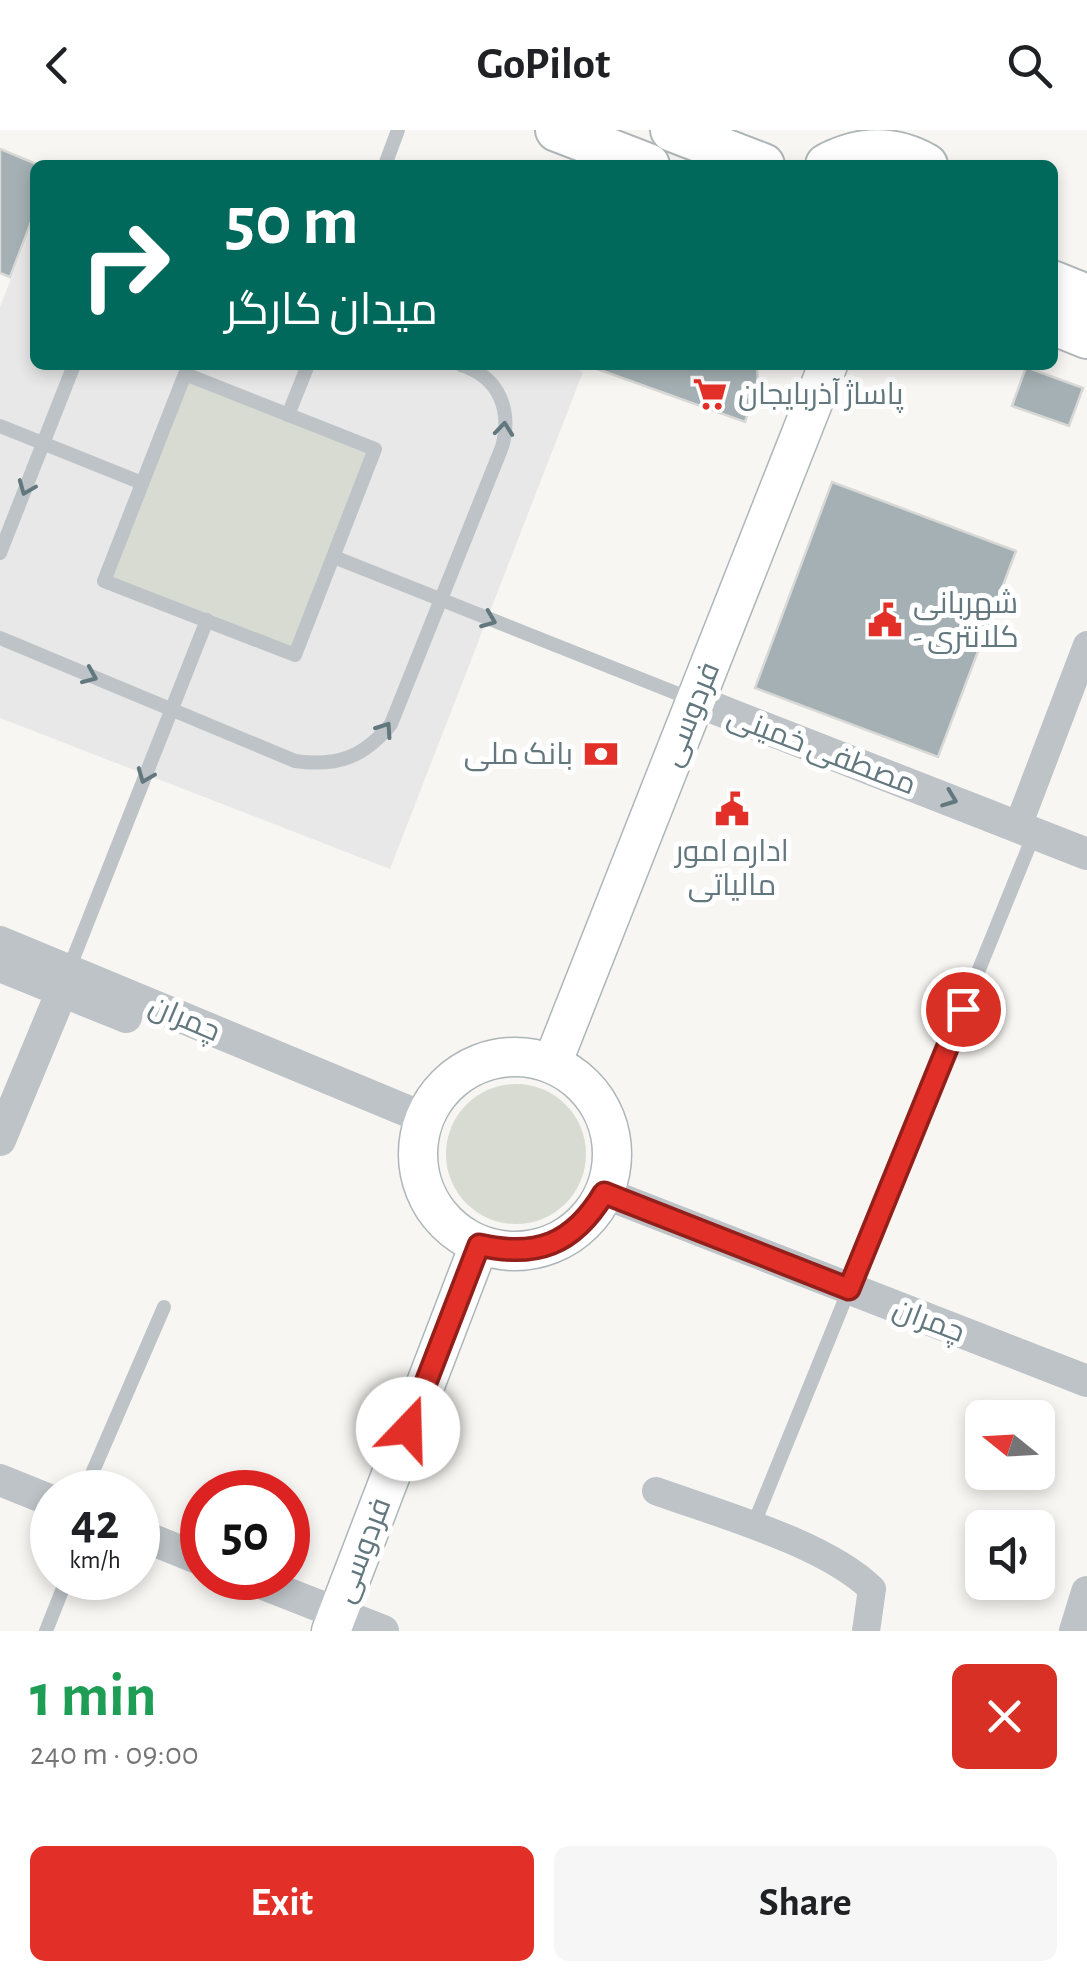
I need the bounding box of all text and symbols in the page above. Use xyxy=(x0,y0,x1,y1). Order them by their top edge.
icon: back xyxy=(30,38,85,93)
icon: search xyxy=(1002,38,1057,93)
text: GoPilot xyxy=(477,42,610,87)
text: 50 m xyxy=(225,187,359,257)
icon: right xyxy=(60,200,190,330)
text: میدان کارگر xyxy=(225,288,438,333)
supermarket icon: پاساژ آذربایجان xyxy=(691,375,729,413)
place label: پاساژ آذربایجان xyxy=(738,378,904,413)
one-way arrow xyxy=(493,421,514,437)
one-way arrow xyxy=(17,479,37,496)
place label: شهربانی - کلانتری xyxy=(913,589,1019,654)
public building icon: شهربانی - کلانتری xyxy=(866,601,904,639)
one-way arrow xyxy=(480,608,497,628)
street label: فردوسی xyxy=(657,658,727,771)
one-way arrow xyxy=(80,664,98,684)
street label: مصطفی خمینی xyxy=(723,701,920,802)
one-way arrow xyxy=(372,722,391,740)
bank icon: بانک ملی xyxy=(582,735,620,773)
place label: بانک ملی xyxy=(464,740,573,772)
one-way arrow xyxy=(137,767,157,784)
one-way arrow xyxy=(940,788,957,808)
public building icon: اداره امور مالیاتی xyxy=(713,790,751,828)
place label: اداره امور مالیاتی xyxy=(673,837,789,903)
pin xyxy=(921,967,1006,1052)
icon: arrive xyxy=(936,982,991,1037)
street label: چمران xyxy=(144,991,225,1050)
street label: چمران xyxy=(888,1294,969,1351)
position arrow xyxy=(356,1377,460,1481)
north arrow xyxy=(965,1400,1055,1490)
map controls xyxy=(965,1400,1055,1600)
speed limit sign: 50 xyxy=(180,1470,310,1600)
street label: فردوسی xyxy=(329,1494,398,1608)
text: 42 xyxy=(71,1498,119,1548)
button: sound xyxy=(965,1510,1055,1600)
text: km/h xyxy=(69,1548,121,1573)
button: close xyxy=(952,1664,1057,1769)
text: 1 min xyxy=(30,1667,156,1727)
text: 240 m · 09:00 xyxy=(30,1738,199,1770)
button: Exit xyxy=(30,1846,534,1961)
button: Share xyxy=(554,1846,1057,1961)

